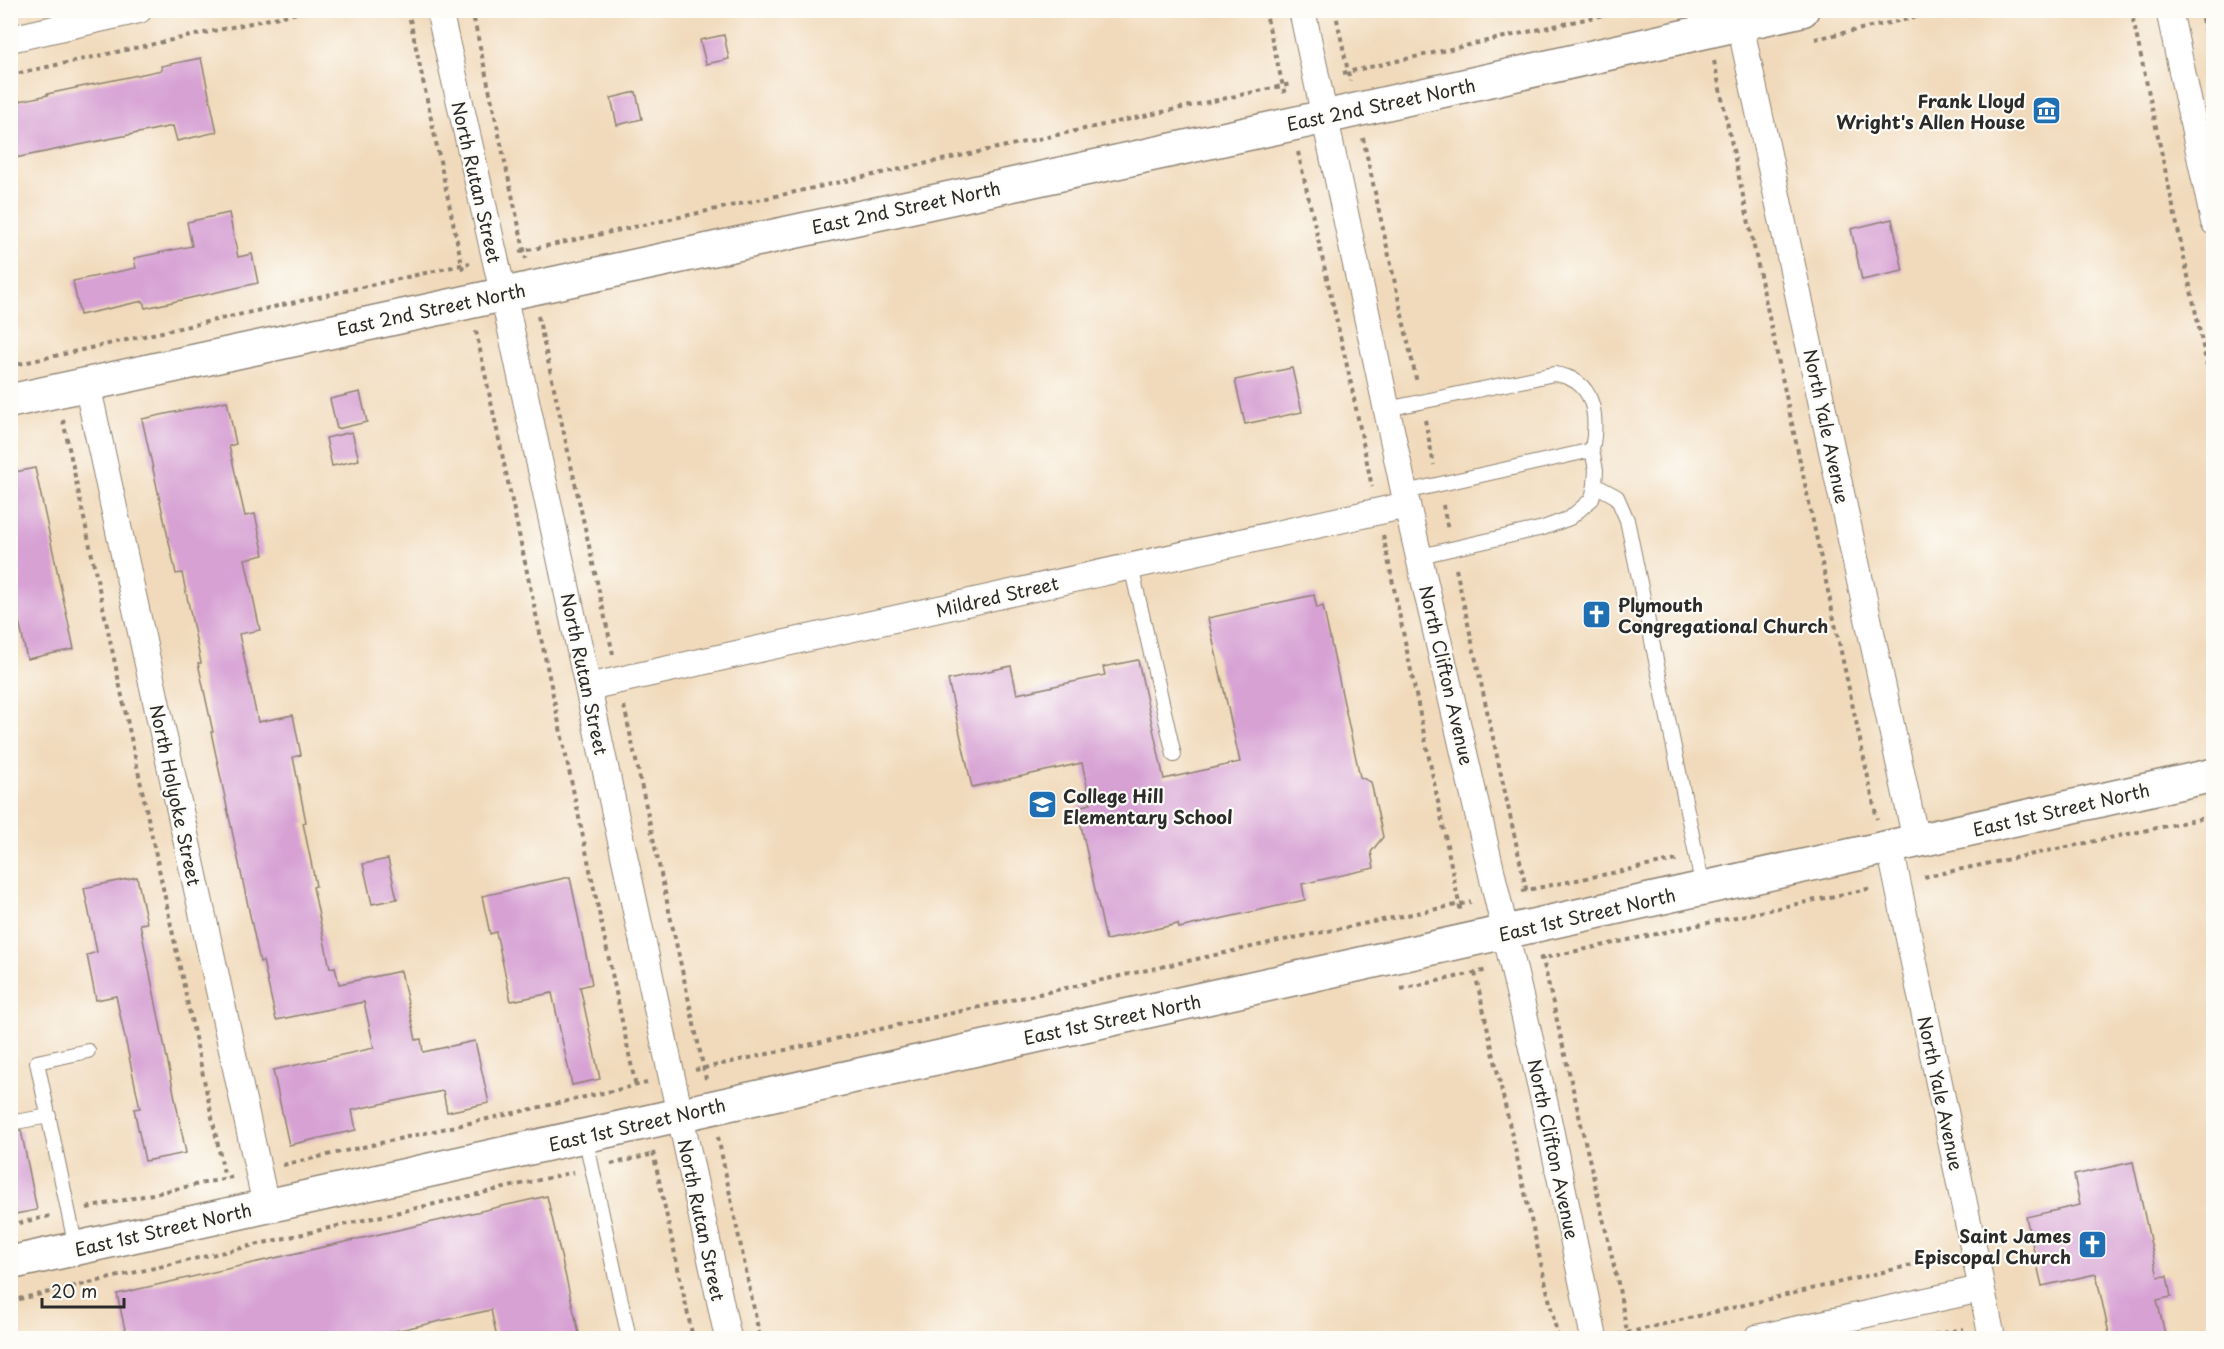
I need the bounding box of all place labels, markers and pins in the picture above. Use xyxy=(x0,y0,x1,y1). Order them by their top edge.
place label: Frank Lloyd Wright's Allen House xyxy=(1836,87,2025,135)
museum icon: Frank Lloyd Wright's Allen House xyxy=(2030,94,2062,126)
place label: Plymouth Congregational Church xyxy=(1618,591,1828,639)
church icon: Plymouth Congregational Church xyxy=(1581,598,1613,630)
place label: College Hill Elementary School xyxy=(1063,782,1233,830)
school or university icon: College Hill Elementary School xyxy=(1026,789,1058,821)
place label: Saint James Episcopal Church xyxy=(1914,1222,2071,1270)
church icon: Saint James Episcopal Church xyxy=(2076,1229,2108,1261)

